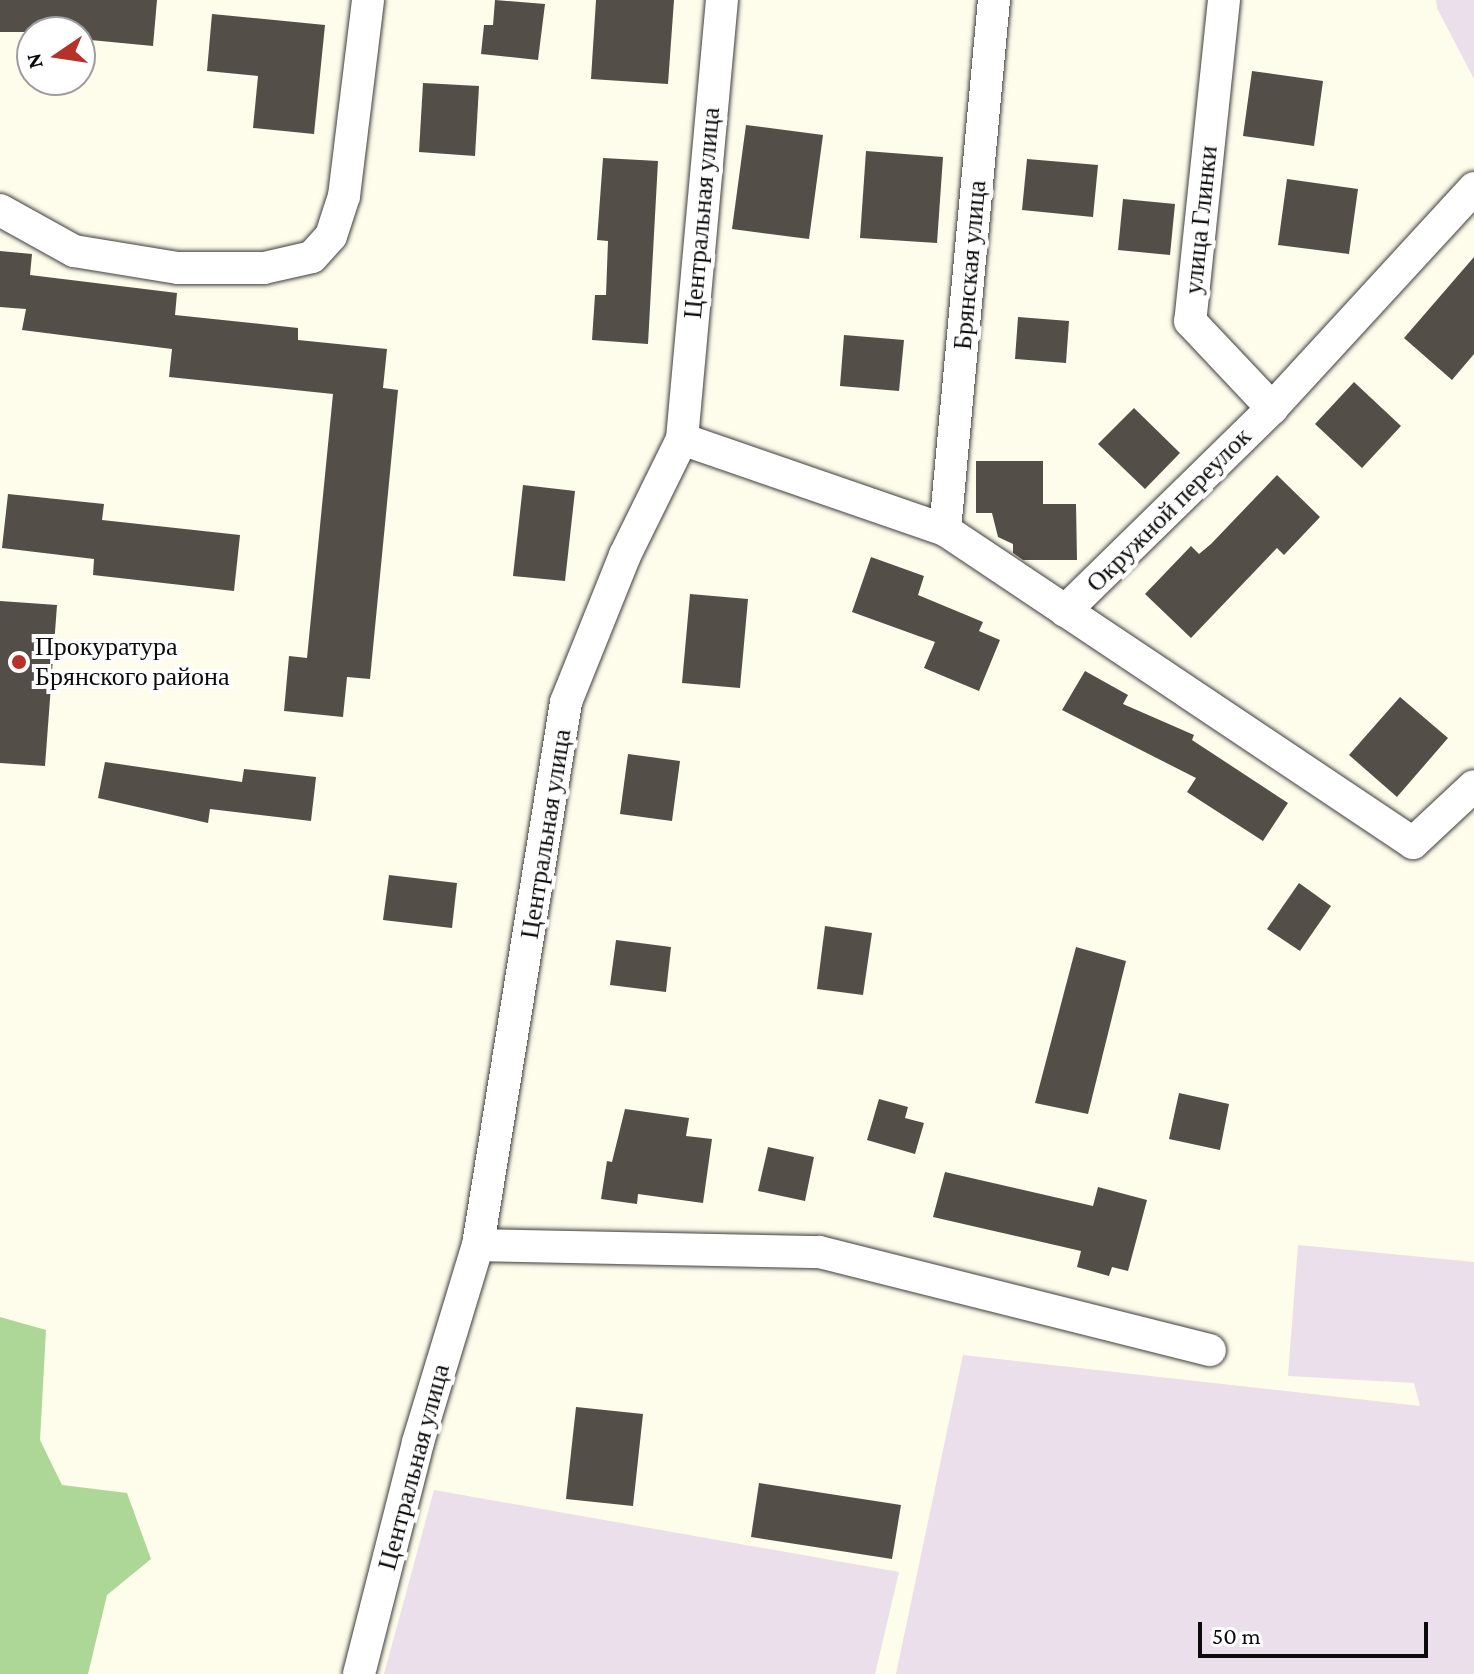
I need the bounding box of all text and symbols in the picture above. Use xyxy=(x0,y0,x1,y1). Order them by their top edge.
north arrow xyxy=(16,16,96,96)
text: N xyxy=(20,51,48,71)
street label: Центральная улица xyxy=(677,106,727,320)
street label: улица Глинки xyxy=(1178,144,1224,296)
street label: Брянская улица xyxy=(947,179,993,351)
street label: Окружной переулок xyxy=(1080,421,1258,599)
place label: Прокуратура Брянского района xyxy=(35,631,229,692)
marker: Прокуратура Брянского района xyxy=(10,653,28,671)
street label: Центральная улица xyxy=(514,727,578,941)
street label: Центральная улица xyxy=(371,1361,457,1573)
scale bar xyxy=(1202,1606,1432,1656)
text: 50 m xyxy=(1212,1622,1261,1649)

